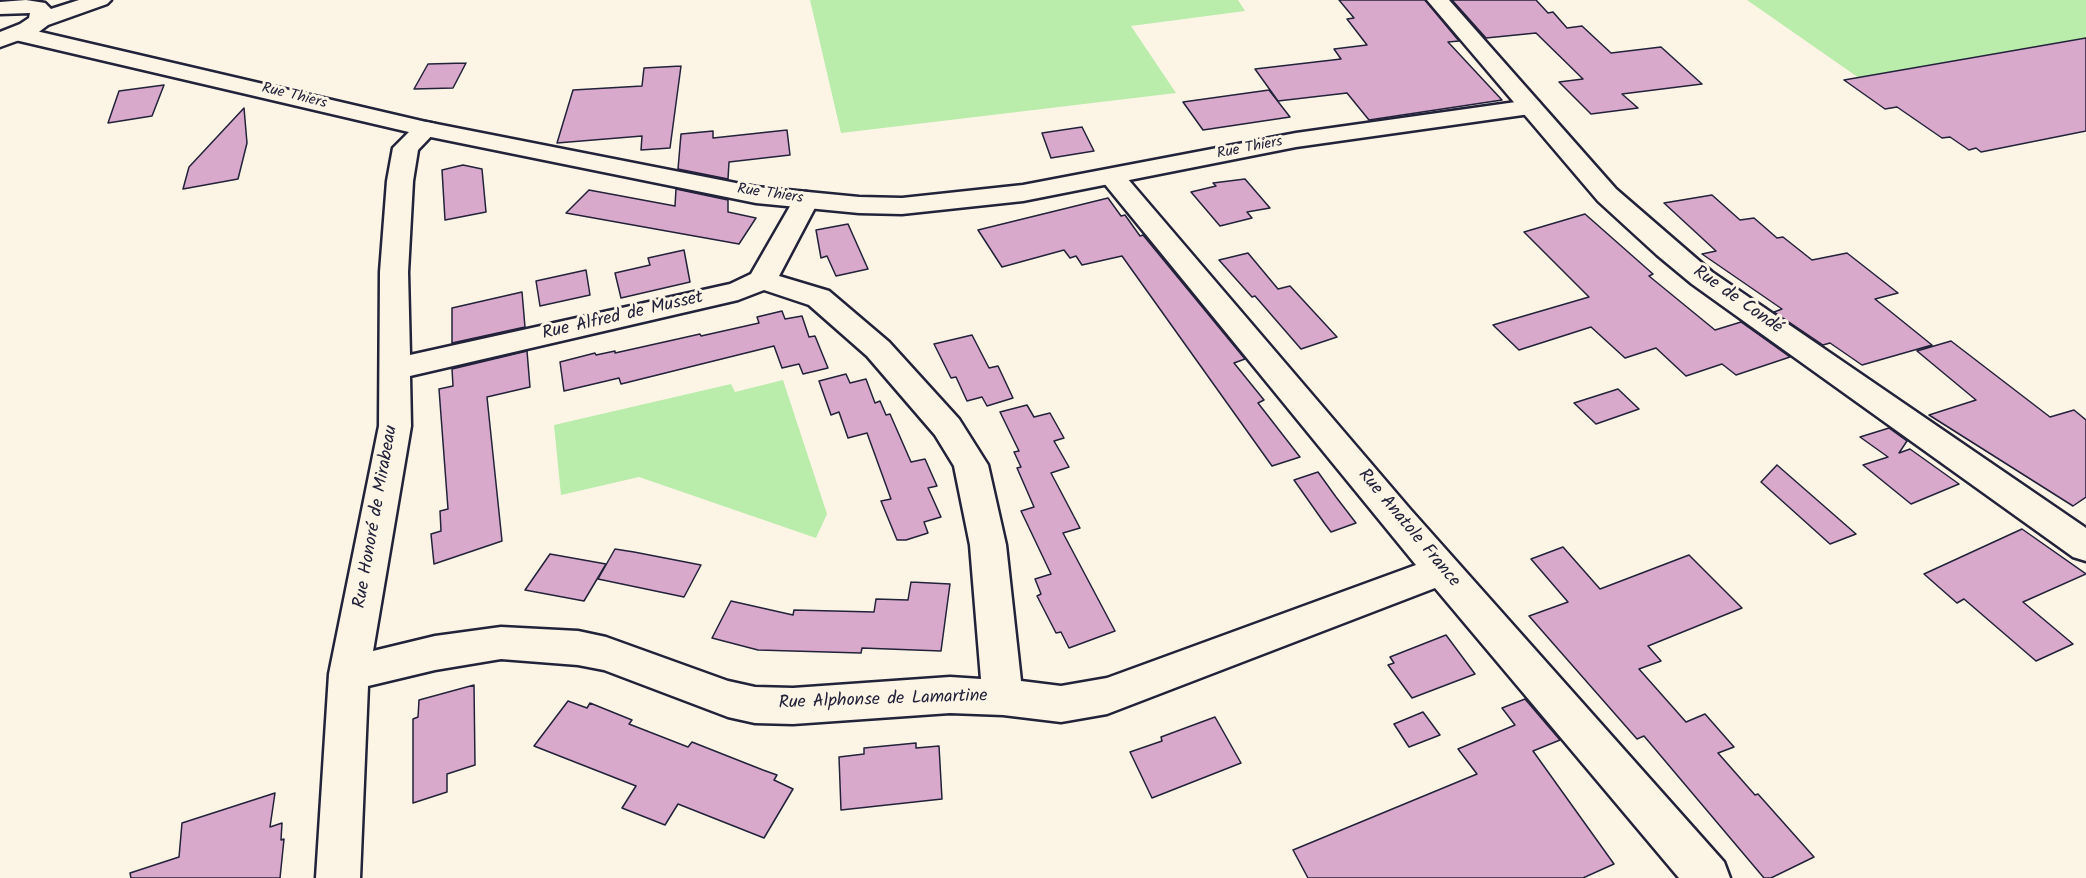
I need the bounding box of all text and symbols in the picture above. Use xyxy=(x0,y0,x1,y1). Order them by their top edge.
street label: Rue Thiers xyxy=(260,80,328,114)
street label: Rue Thiers xyxy=(1216,134,1284,164)
street label: Rue Thiers xyxy=(736,181,804,209)
street label: Rue de Condé xyxy=(1688,262,1786,340)
street label: Rue Alfred de Musset xyxy=(540,288,706,346)
street label: Rue Honoré de Mirabeau xyxy=(350,424,404,610)
street label: Rue Anatole France xyxy=(1352,465,1464,593)
street label: Rue Alphonse de Lamartine xyxy=(778,687,988,715)

